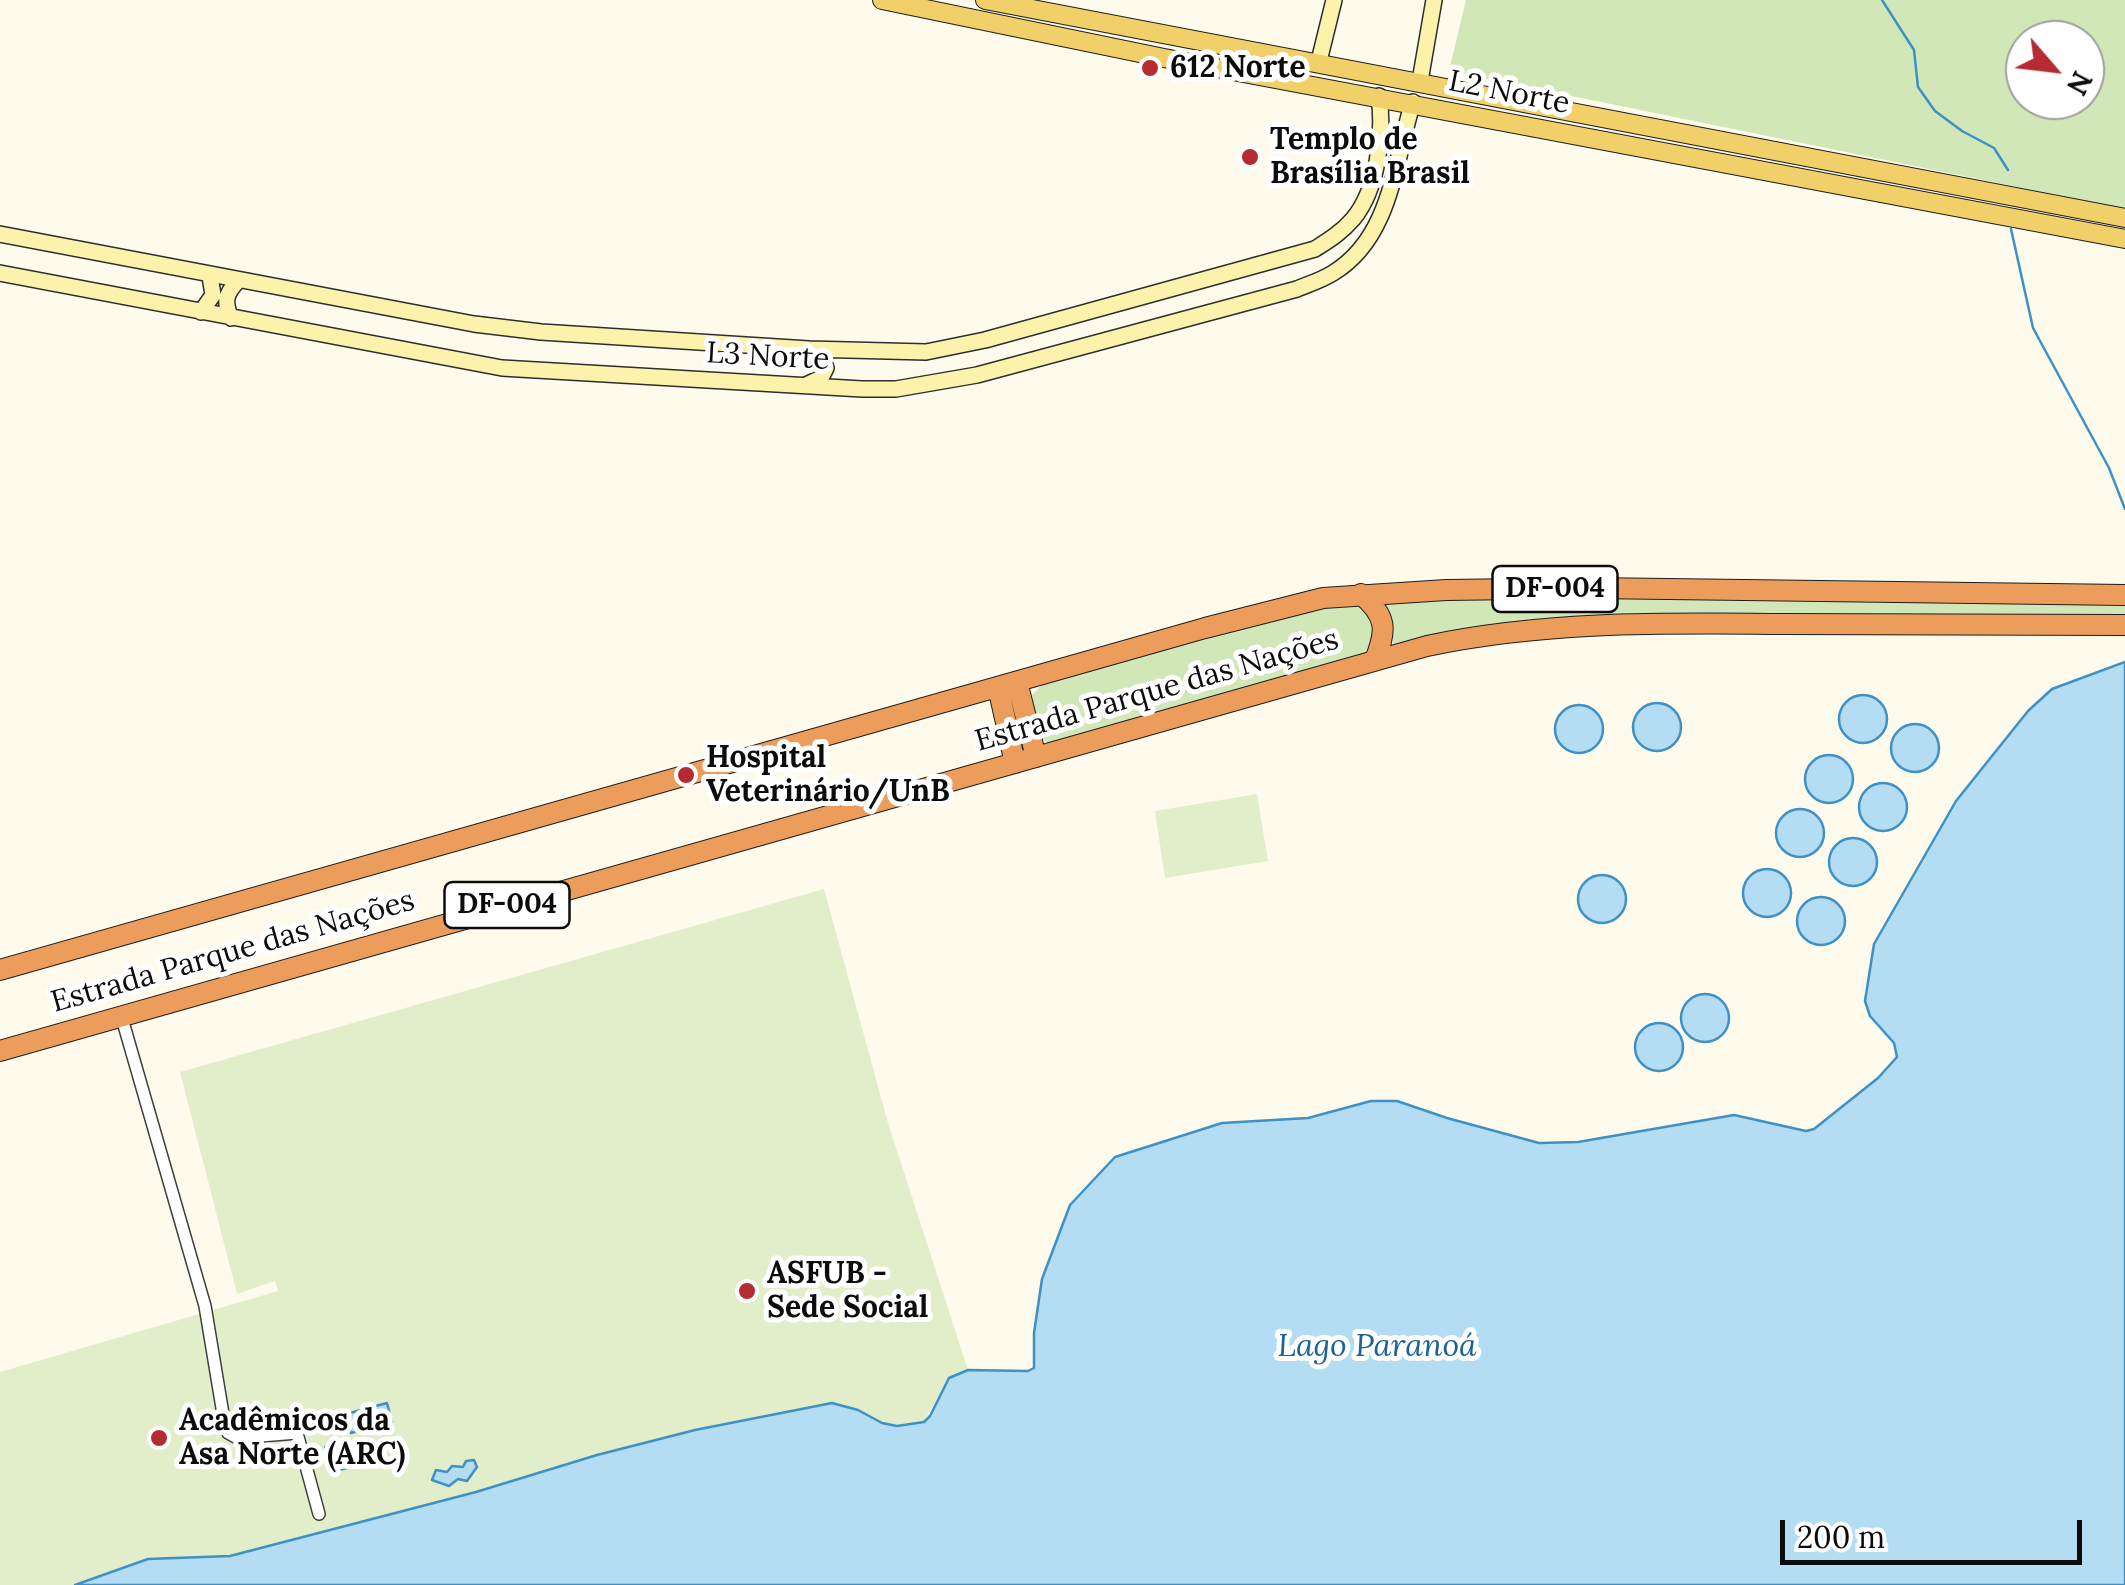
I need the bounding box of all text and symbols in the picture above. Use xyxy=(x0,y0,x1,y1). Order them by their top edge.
north arrow xyxy=(2005,20,2105,120)
place label: 612 Norte xyxy=(1170,50,1306,86)
marker: 612 Norte xyxy=(1139,57,1161,79)
street label: L2 Norte xyxy=(1445,64,1573,122)
text: N xyxy=(2059,65,2101,101)
place label: Templo de Brasília Brasil xyxy=(1270,122,1470,192)
marker: Templo de Brasília Brasil xyxy=(1239,146,1261,168)
street label: L3 Norte xyxy=(706,336,830,378)
road number: DF-004 xyxy=(1492,566,1618,612)
street label: Estrada Parque das Nações xyxy=(971,622,1343,760)
place label: Hospital Veterinário/UnB xyxy=(706,740,950,810)
marker: Hospital Veterinário/UnB xyxy=(675,764,697,786)
road number: DF-004 xyxy=(444,882,570,928)
street label: Estrada Parque das Nações xyxy=(47,883,419,1021)
place label: ASFUB - Sede Social xyxy=(767,1256,928,1326)
marker: ASFUB - Sede Social xyxy=(736,1280,758,1302)
water label: Lago Paranoá xyxy=(1277,1328,1477,1366)
place label: Acadêmicos da Asa Norte (ARC) xyxy=(179,1403,405,1474)
marker: Acadêmicos da Asa Norte (ARC) xyxy=(148,1427,170,1449)
scale bar xyxy=(1785,1500,2088,1562)
text: 200 m xyxy=(1797,1518,1885,1556)

